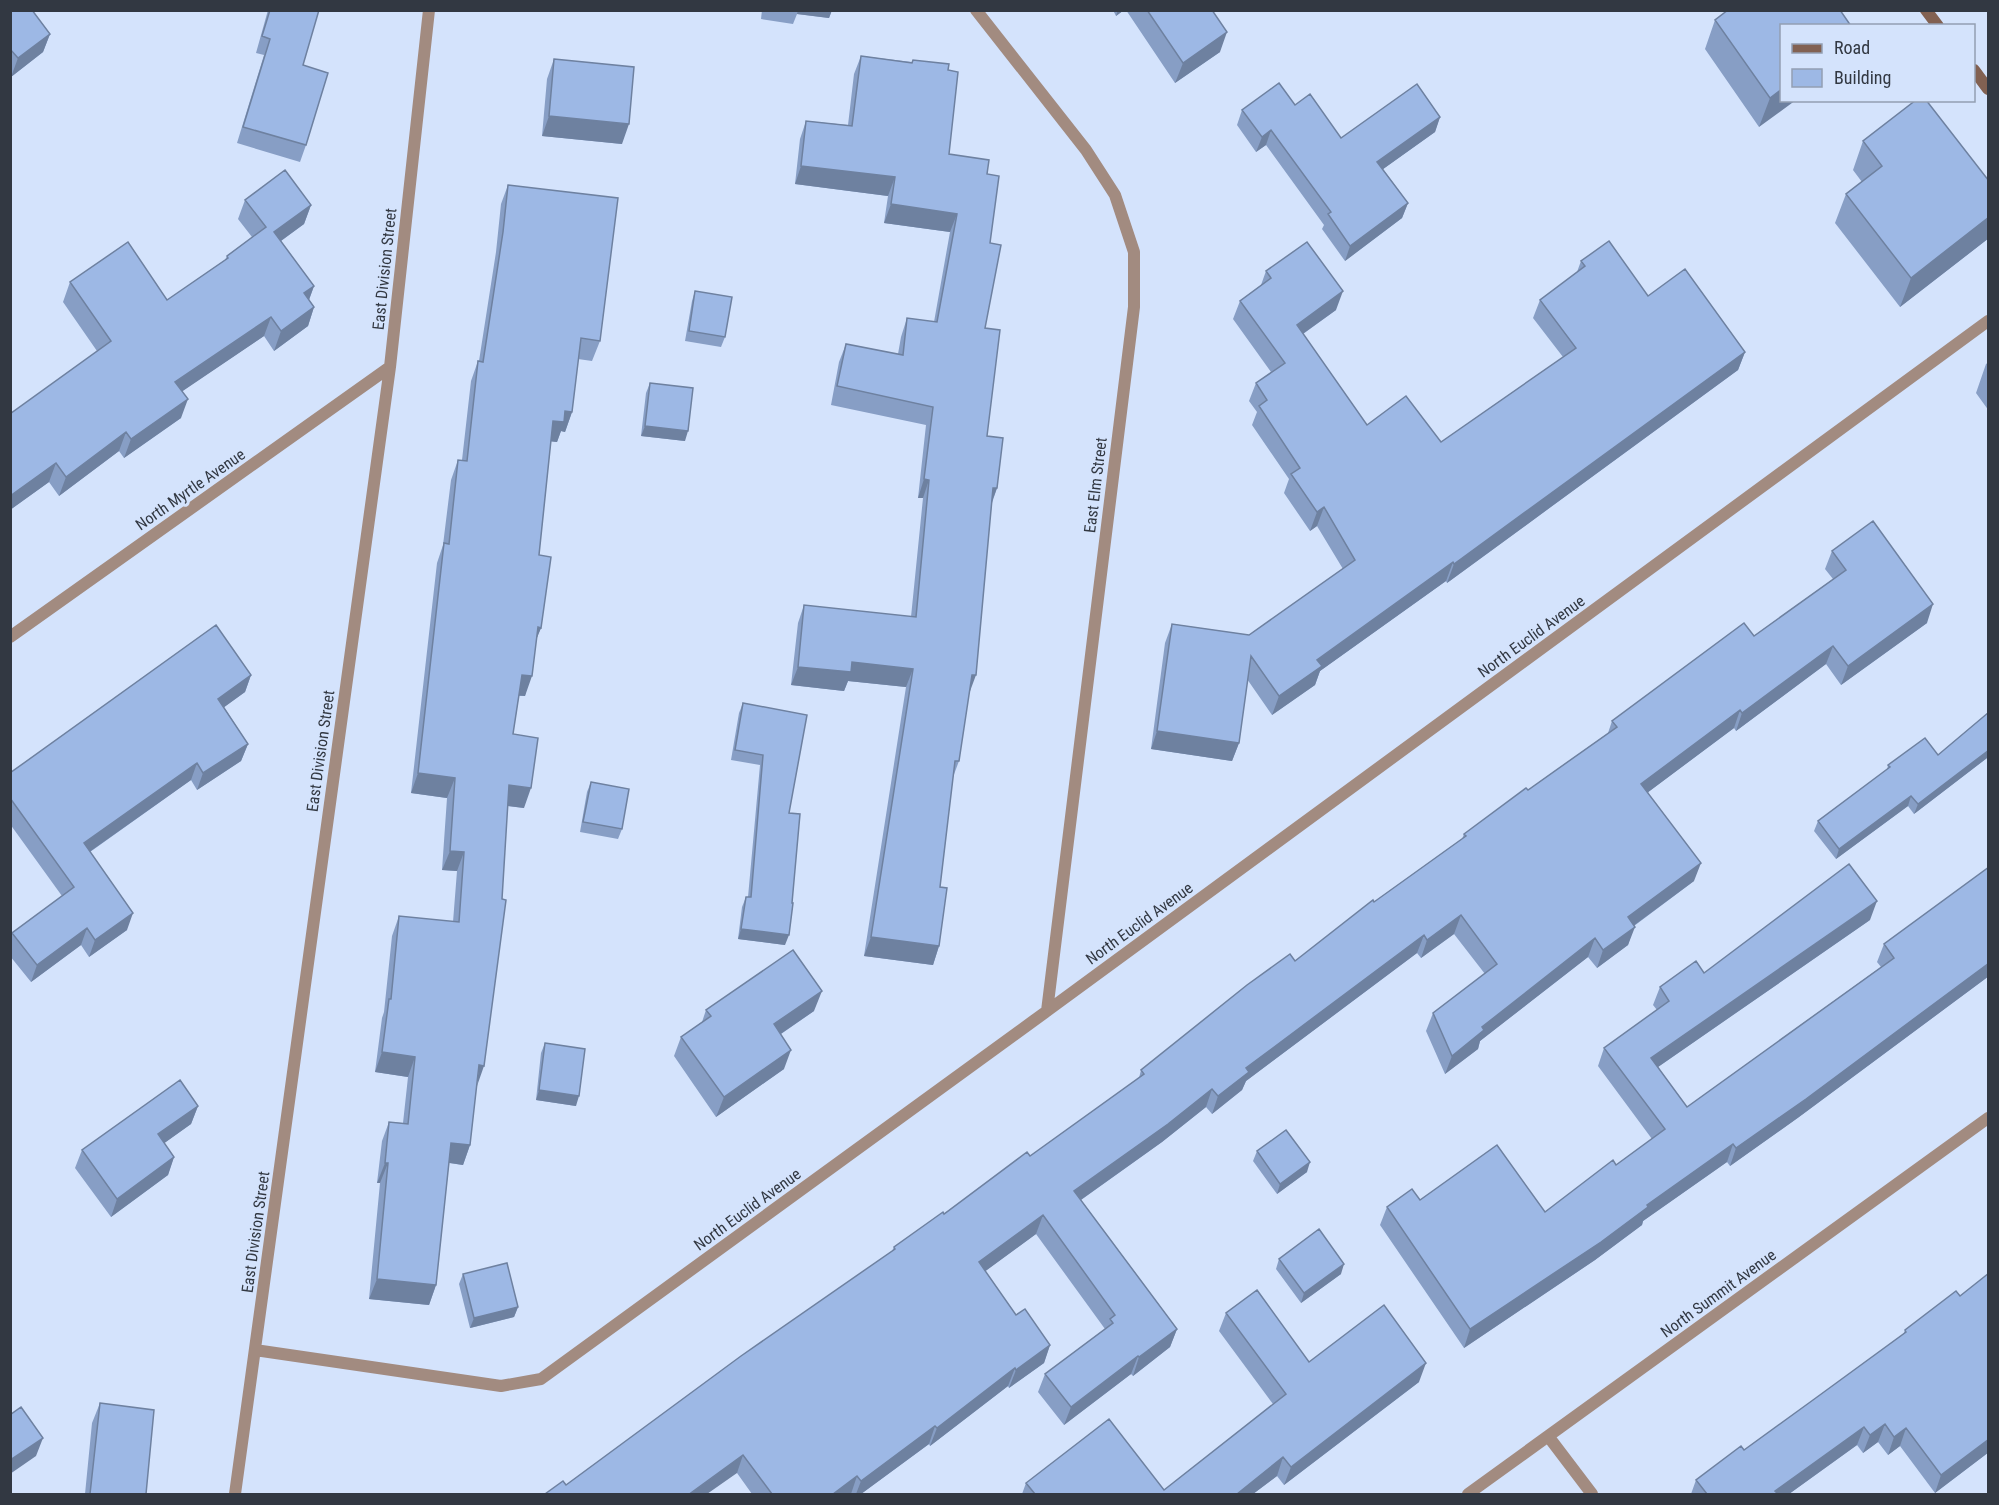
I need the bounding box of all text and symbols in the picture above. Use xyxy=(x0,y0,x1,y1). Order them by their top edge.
legend xyxy=(1780,24,1975,102)
text: Road xyxy=(1834,37,1870,58)
text: Building xyxy=(1834,67,1891,88)
street label: East Division Street xyxy=(369,207,400,331)
street label: East Elm Street xyxy=(1080,436,1111,534)
street label: North Myrtle Avenue xyxy=(132,445,249,534)
street label: North Euclid Avenue xyxy=(1474,591,1588,682)
street label: East Division Street xyxy=(303,689,338,813)
street label: North Euclid Avenue xyxy=(1082,878,1196,969)
street label: North Euclid Avenue xyxy=(690,1164,804,1255)
street label: East Division Street xyxy=(238,1170,273,1294)
street label: North Summit Avenue xyxy=(1657,1245,1780,1342)

